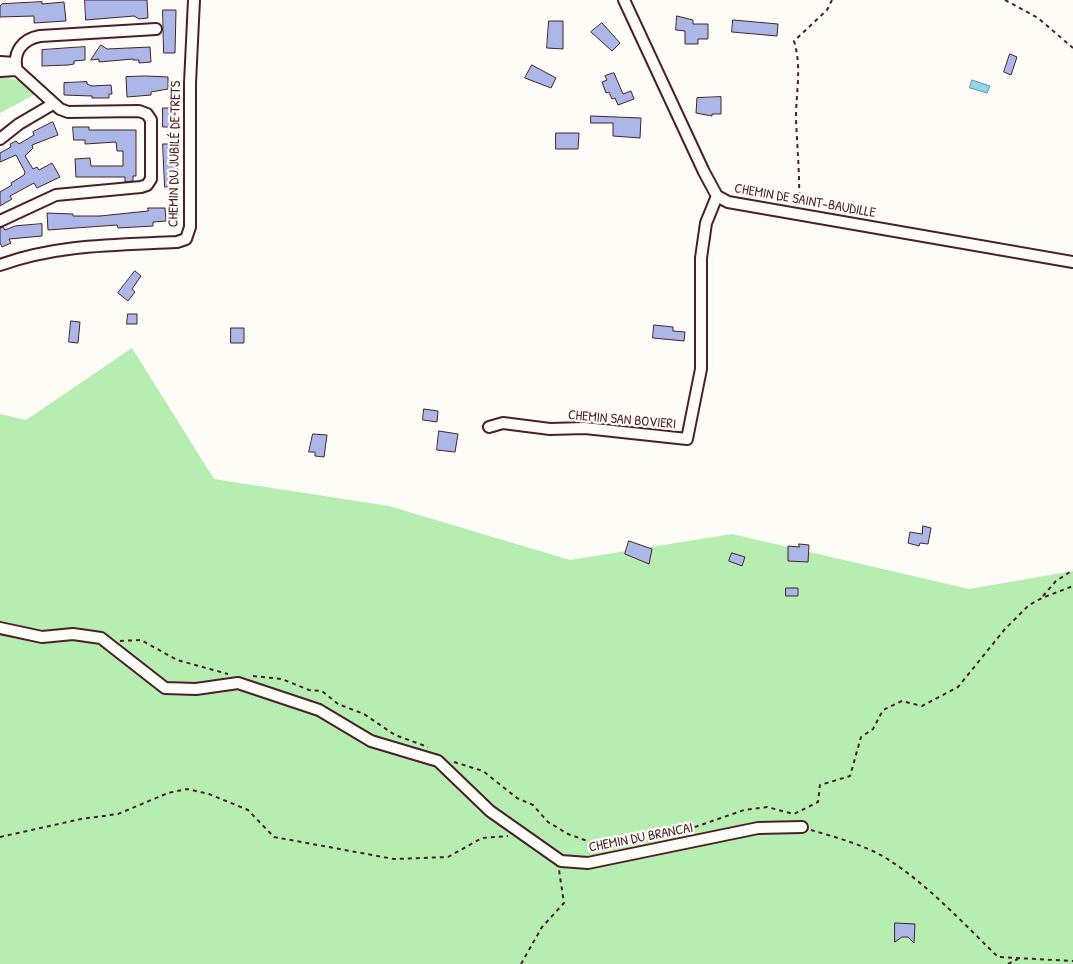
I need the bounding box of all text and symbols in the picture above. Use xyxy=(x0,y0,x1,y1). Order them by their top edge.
street label: CHEMIN DU JUBILÉ DE TRETS xyxy=(165,81,185,227)
street label: CHEMIN DE SAINT-BAUDILLE xyxy=(733,180,877,222)
street label: CHEMIN SAN BOVIERI xyxy=(567,407,677,433)
street label: CHEMIN DU BRANCAI xyxy=(587,820,695,856)

